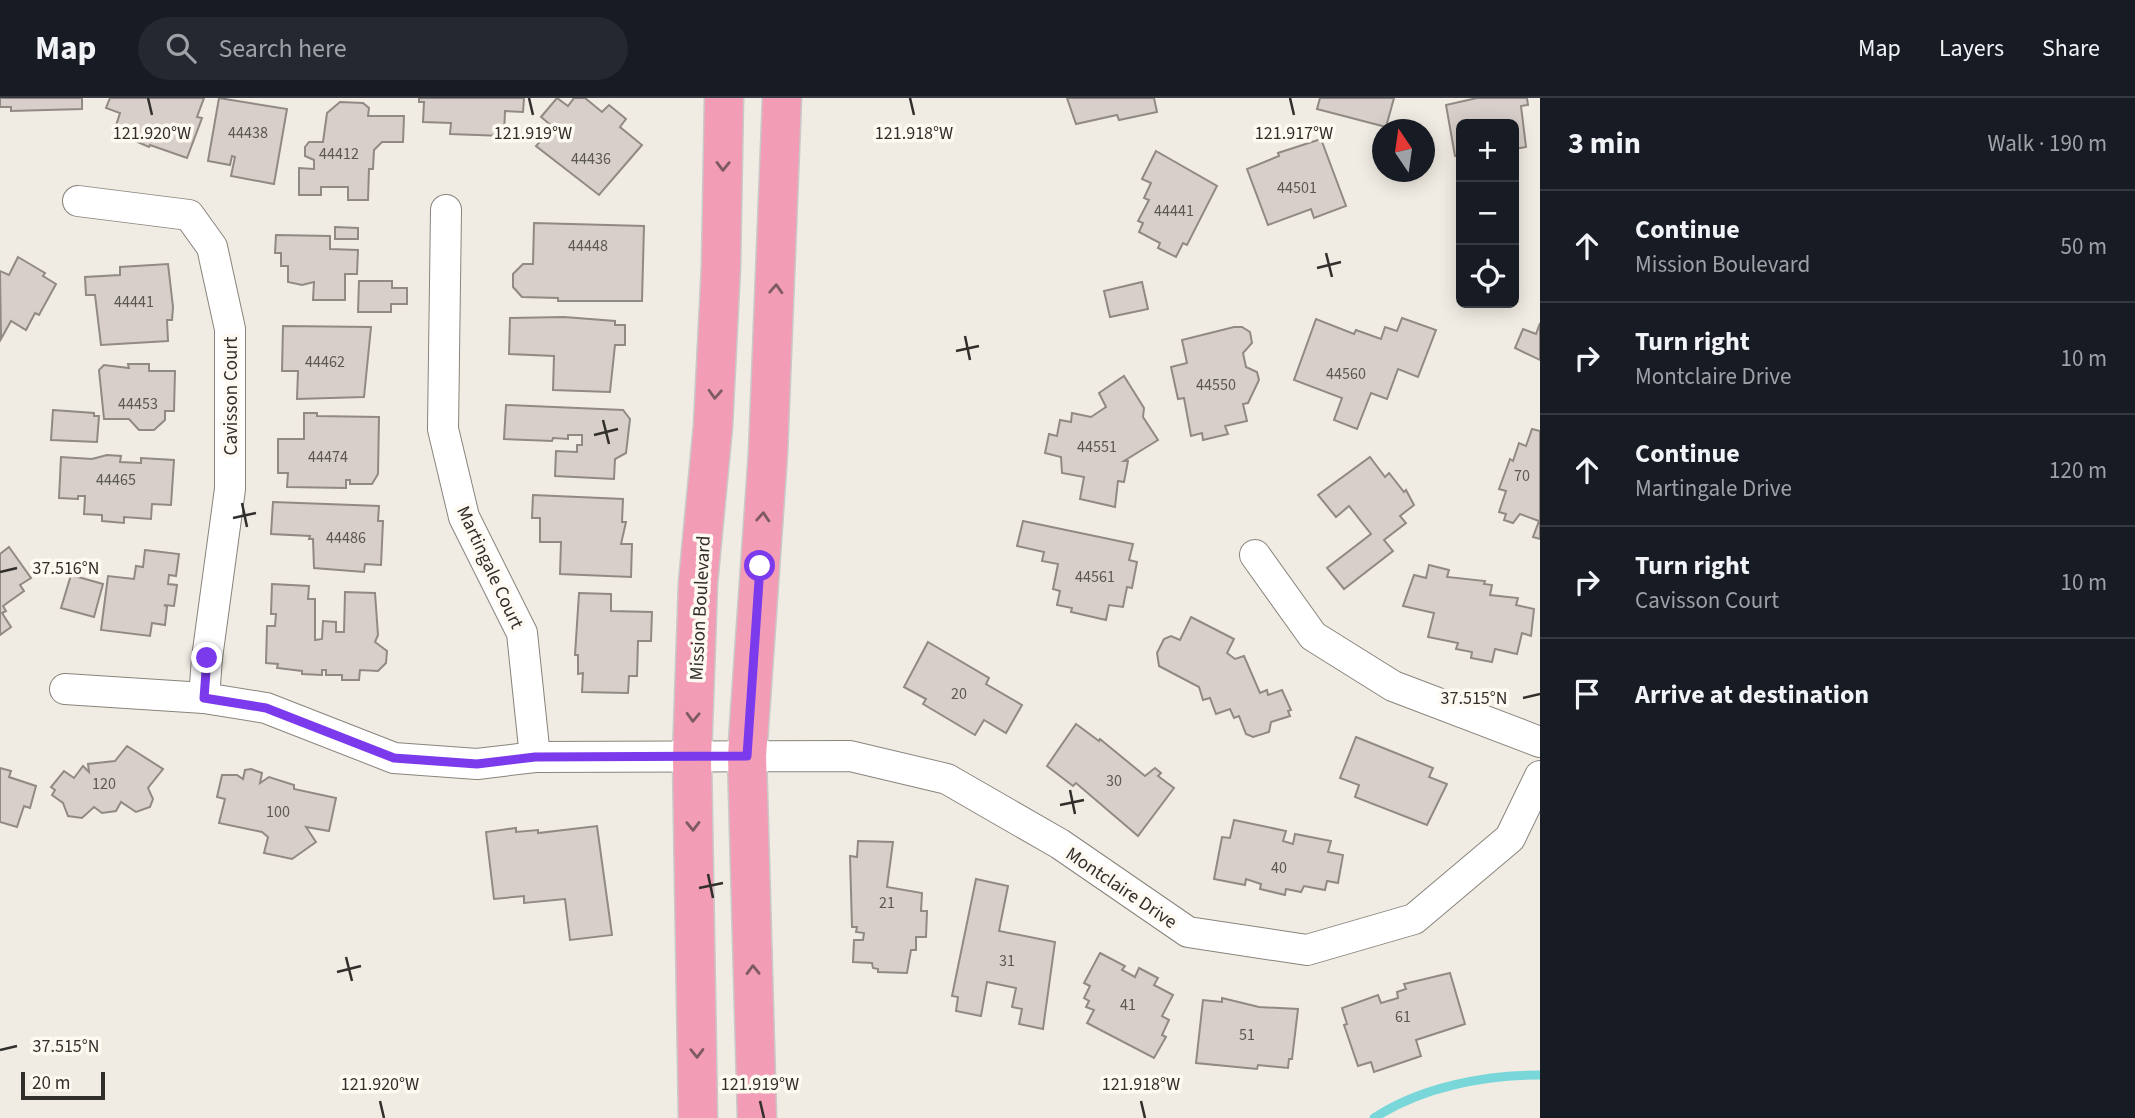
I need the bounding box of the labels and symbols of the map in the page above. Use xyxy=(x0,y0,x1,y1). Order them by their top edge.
north arrow xyxy=(1372,119,1435,182)
text: 121.920°W xyxy=(113,121,191,146)
text: 121.919°W xyxy=(494,121,572,146)
text: 121.918°W xyxy=(875,121,953,146)
text: 121.917°W xyxy=(1255,121,1333,146)
house number: 44438 xyxy=(228,122,268,144)
house number: 44412 xyxy=(319,143,359,165)
house number: 44436 xyxy=(571,148,611,170)
one-way arrow xyxy=(715,161,731,172)
house number: 44501 xyxy=(1277,177,1317,199)
house number: 44441 xyxy=(1154,200,1194,222)
house number: 44448 xyxy=(568,235,608,257)
one-way arrow xyxy=(768,284,783,295)
house number: 44441 xyxy=(114,291,154,313)
street label: Cavisson Court xyxy=(218,336,245,455)
house number: 44462 xyxy=(305,351,345,373)
house number: 44560 xyxy=(1326,363,1366,385)
house number: 44550 xyxy=(1196,374,1236,396)
one-way arrow xyxy=(707,388,722,399)
house number: 44453 xyxy=(118,393,158,415)
house number: 44551 xyxy=(1077,436,1117,458)
house number: 44474 xyxy=(308,446,348,468)
house number: 70 xyxy=(1514,465,1530,487)
house number: 44465 xyxy=(96,469,136,491)
street label: Martingale Court xyxy=(449,502,530,634)
one-way arrow xyxy=(756,511,771,522)
house number: 44486 xyxy=(326,527,366,549)
street label: Mission Boulevard xyxy=(683,535,718,681)
route start xyxy=(744,550,775,581)
text: 37.516°N xyxy=(33,556,99,581)
house number: 44561 xyxy=(1075,566,1115,588)
route end xyxy=(191,642,222,673)
house number: 20 xyxy=(951,683,967,705)
text: 37.515°N xyxy=(1441,686,1507,711)
one-way arrow xyxy=(686,712,701,723)
house number: 30 xyxy=(1106,770,1122,792)
house number: 120 xyxy=(92,773,116,795)
house number: 100 xyxy=(266,801,290,823)
one-way arrow xyxy=(685,821,701,832)
street label: Montclaire Drive xyxy=(1060,841,1182,936)
house number: 40 xyxy=(1271,857,1287,879)
house number: 21 xyxy=(879,892,895,914)
house number: 31 xyxy=(999,950,1015,972)
one-way arrow xyxy=(745,965,761,975)
house number: 41 xyxy=(1120,994,1136,1016)
house number: 61 xyxy=(1395,1006,1411,1028)
house number: 51 xyxy=(1239,1024,1255,1046)
text: 37.515°N xyxy=(33,1034,99,1059)
one-way arrow xyxy=(689,1049,705,1059)
scale bar xyxy=(21,1069,105,1101)
text: 121.920°W xyxy=(341,1072,419,1097)
text: 121.919°W xyxy=(721,1072,799,1097)
text: 121.918°W xyxy=(1102,1072,1180,1097)

